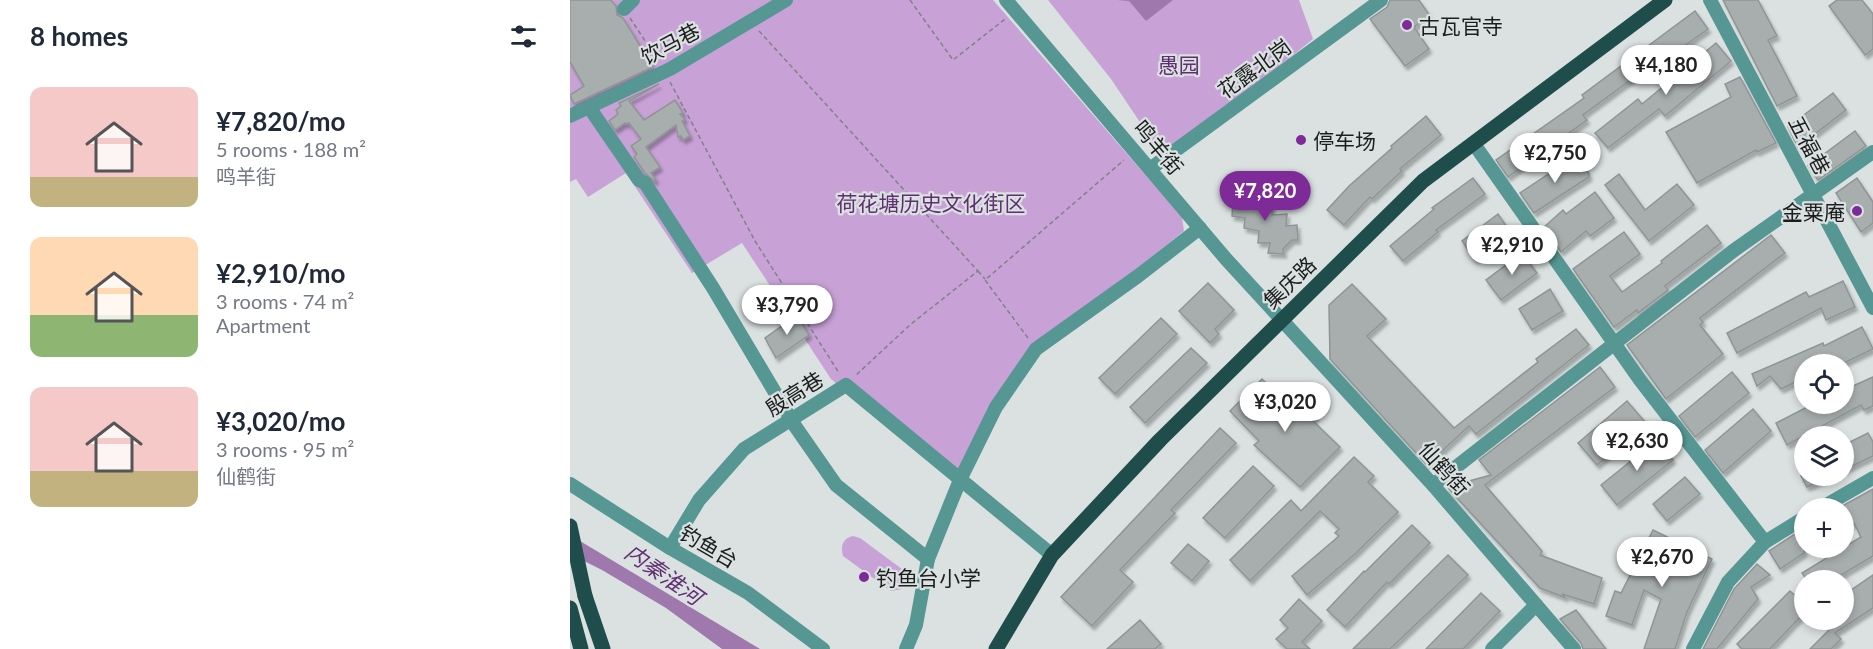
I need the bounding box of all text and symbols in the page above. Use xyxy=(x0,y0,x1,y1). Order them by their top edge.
place label: 古瓦官寺 xyxy=(1419,13,1503,38)
street label: 饮马巷 xyxy=(636,17,704,69)
marker: 古瓦官寺 xyxy=(1400,18,1414,32)
text: 8 homes xyxy=(30,20,128,52)
icon: filters xyxy=(507,20,540,53)
street label: 花露北岗 xyxy=(1213,33,1295,103)
pin: ¥4,180 xyxy=(1617,45,1715,96)
park label: 愚园 xyxy=(1158,52,1200,77)
text: ¥4,180 xyxy=(1635,52,1697,76)
text: ¥7,820/mo xyxy=(216,105,346,137)
icon: home xyxy=(78,111,150,183)
street label: 五福巷 xyxy=(1784,111,1836,179)
street label: 鸣羊街 xyxy=(1129,115,1189,179)
place label: 停车场 xyxy=(1313,128,1376,153)
marker: 停车场 xyxy=(1294,133,1308,147)
pin: ¥2,750 xyxy=(1506,133,1604,184)
text: 5 rooms · 188 m² xyxy=(216,137,366,161)
text: ¥2,750 xyxy=(1524,140,1586,164)
text: 鸣羊街 xyxy=(216,164,276,188)
pin: ¥7,820 xyxy=(1216,171,1314,222)
text: ¥7,820 xyxy=(1234,178,1296,202)
park label: 荷花塘历史文化街区 xyxy=(837,190,1026,215)
place label: 金粟庵 xyxy=(1782,199,1845,224)
marker: 金粟庵 xyxy=(1850,204,1864,218)
pin: ¥2,910 xyxy=(1463,225,1561,276)
text: ¥2,910 xyxy=(1481,232,1543,256)
street label: 集庆路 xyxy=(1258,251,1320,313)
text: ¥2,910/mo xyxy=(216,257,346,289)
icon: home xyxy=(78,261,150,333)
pin: ¥3,790 xyxy=(738,285,836,336)
text: 3 rooms · 74 m² xyxy=(216,289,354,313)
text: ¥3,790 xyxy=(756,292,818,316)
text: Apartment xyxy=(216,313,310,337)
map controls xyxy=(1794,354,1854,630)
button: locate xyxy=(1794,354,1854,414)
street label: 殷高巷 xyxy=(761,366,827,420)
pin: ¥3,020 xyxy=(1236,382,1334,433)
text: ¥3,020 xyxy=(1254,389,1316,413)
text: ¥3,020/mo xyxy=(216,405,346,437)
icon: home xyxy=(78,411,150,483)
pin: ¥2,630 xyxy=(1588,421,1686,472)
button: layers xyxy=(1794,426,1854,486)
text: ¥2,630 xyxy=(1606,428,1668,452)
street label: 仙鹤街 xyxy=(1415,436,1475,500)
text: 3 rooms · 95 m² xyxy=(216,437,354,461)
text: 仙鹤街 xyxy=(216,464,276,488)
button: + xyxy=(1794,498,1854,558)
street label: 钓鱼台 xyxy=(675,519,743,573)
pin: ¥2,670 xyxy=(1613,537,1711,588)
water label: 内秦淮河 xyxy=(620,538,711,613)
text: ¥2,670 xyxy=(1631,544,1693,568)
place label: 钓鱼台小学 xyxy=(876,565,981,590)
marker: 钓鱼台小学 xyxy=(857,570,871,584)
button: − xyxy=(1794,570,1854,630)

